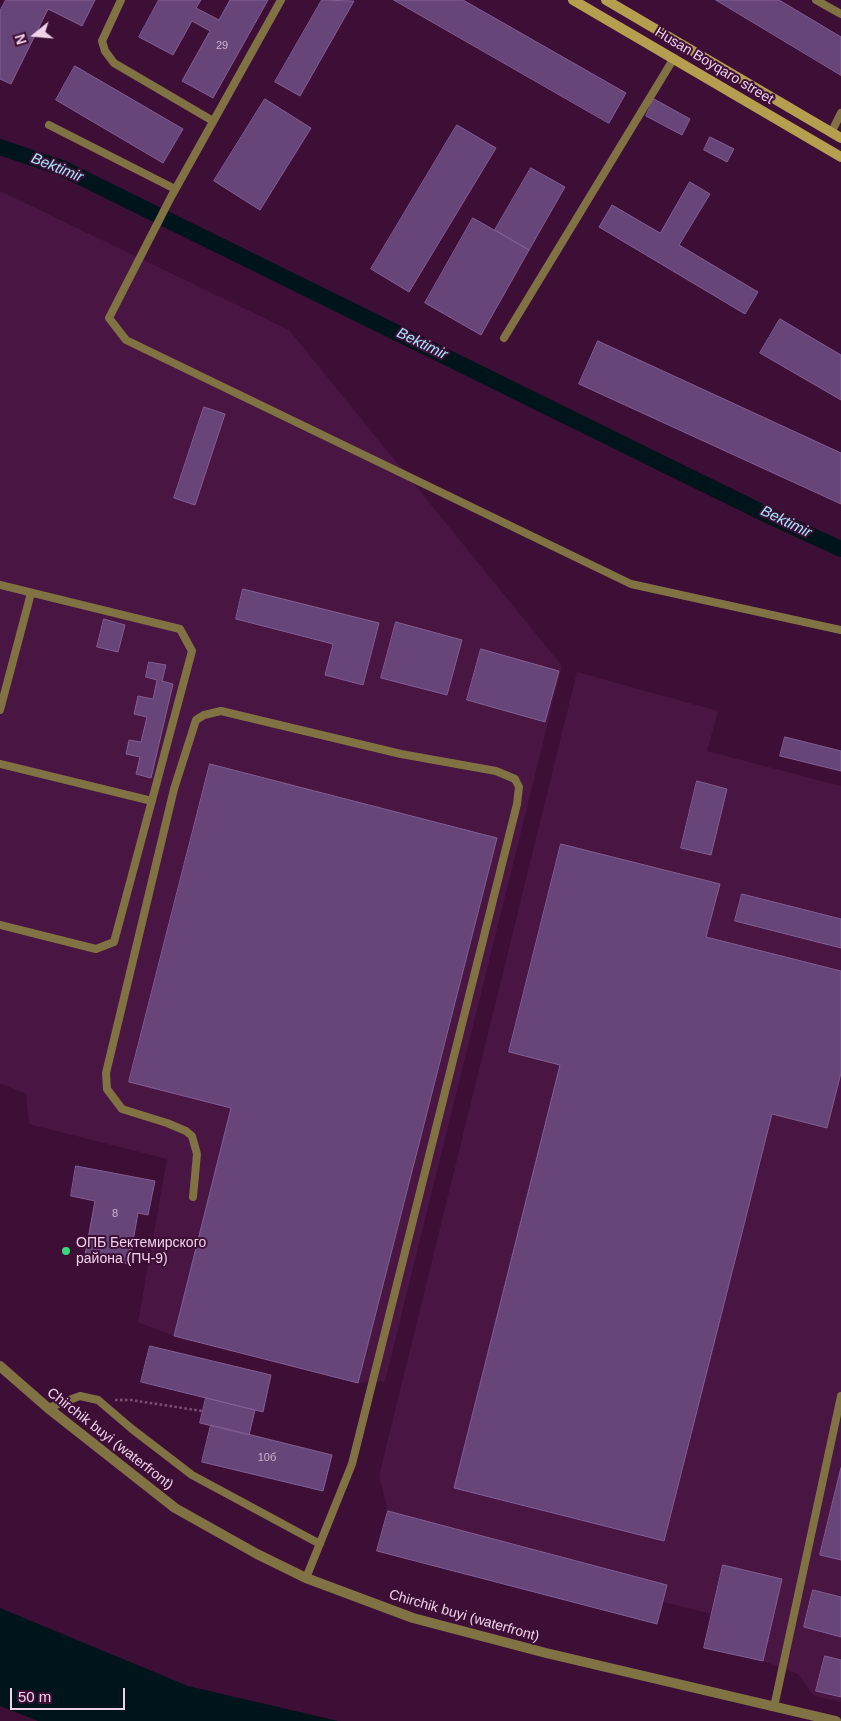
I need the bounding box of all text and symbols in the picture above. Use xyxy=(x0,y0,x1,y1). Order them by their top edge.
north arrow xyxy=(10,10,60,60)
street label: Husan Boyqaro street xyxy=(652,24,776,108)
text: N xyxy=(12,32,30,47)
house number: 29 xyxy=(216,39,228,53)
water label: Bektimir xyxy=(29,150,85,186)
water label: Bektimir xyxy=(394,324,450,364)
water label: Bektimir xyxy=(758,502,814,542)
house number: 8 xyxy=(112,1207,118,1221)
place label: ОПБ Бектемирского района (ПЧ-9) xyxy=(76,1235,206,1268)
marker: ОПБ Бектемирского района (ПЧ-9) xyxy=(60,1245,72,1257)
street label: Chirchik buyi (waterfront) xyxy=(44,1384,176,1494)
house number: 10б xyxy=(258,1451,276,1465)
street label: Chirchik buyi (waterfront) xyxy=(387,1586,541,1646)
scale bar xyxy=(12,1678,128,1710)
text: 50 m xyxy=(18,1688,51,1705)

